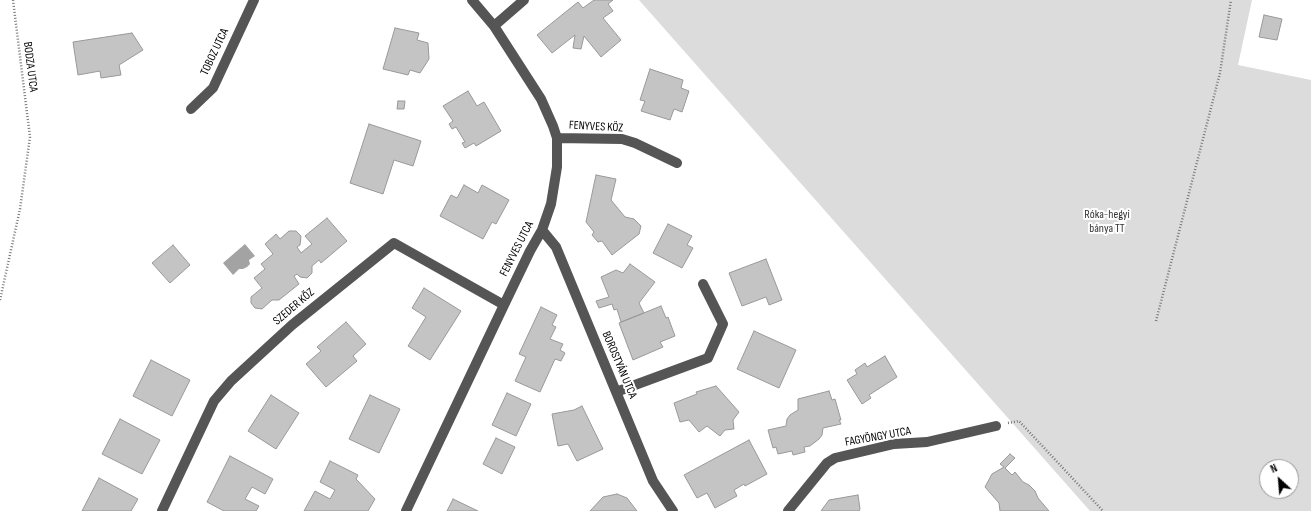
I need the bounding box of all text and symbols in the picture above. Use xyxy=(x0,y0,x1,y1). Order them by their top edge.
street label: TOBOZ UTCA xyxy=(198,26,232,78)
street label: BODZA UTCA xyxy=(20,41,40,93)
street label: FENYVES KÖZ xyxy=(569,118,623,136)
park label: Róka-hegyi bánya TT xyxy=(1084,208,1130,236)
street label: FENYVES UTCA xyxy=(497,219,537,279)
street label: SZEDER KÖZ xyxy=(270,286,318,328)
street label: BOROSTYÁN UTCA xyxy=(598,329,640,401)
street label: FAGYÖNGY UTCA xyxy=(844,424,912,450)
north arrow xyxy=(1259,459,1299,499)
text: N xyxy=(1268,462,1279,476)

